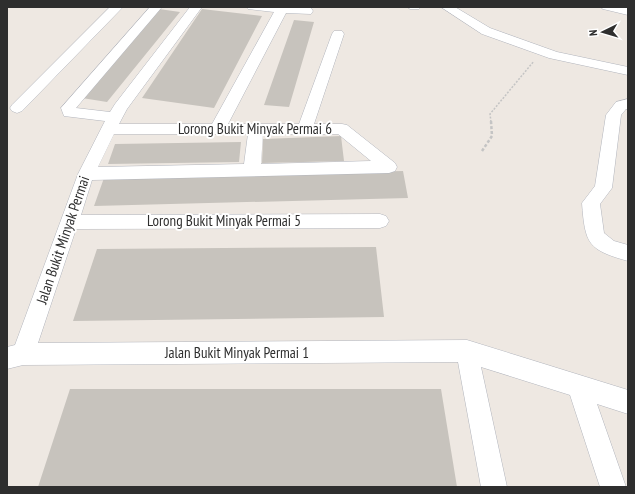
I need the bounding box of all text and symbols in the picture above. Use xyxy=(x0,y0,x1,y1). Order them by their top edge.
north arrow xyxy=(583,12,623,52)
text: N xyxy=(586,29,600,36)
street label: Lorong Bukit Minyak Permai 6 xyxy=(178,119,332,138)
street label: Jalan Bukit Minyak Permai xyxy=(31,173,93,307)
street label: Lorong Bukit Minyak Permai 5 xyxy=(147,211,301,230)
street label: Jalan Bukit Minyak Permai 1 xyxy=(164,343,309,362)

